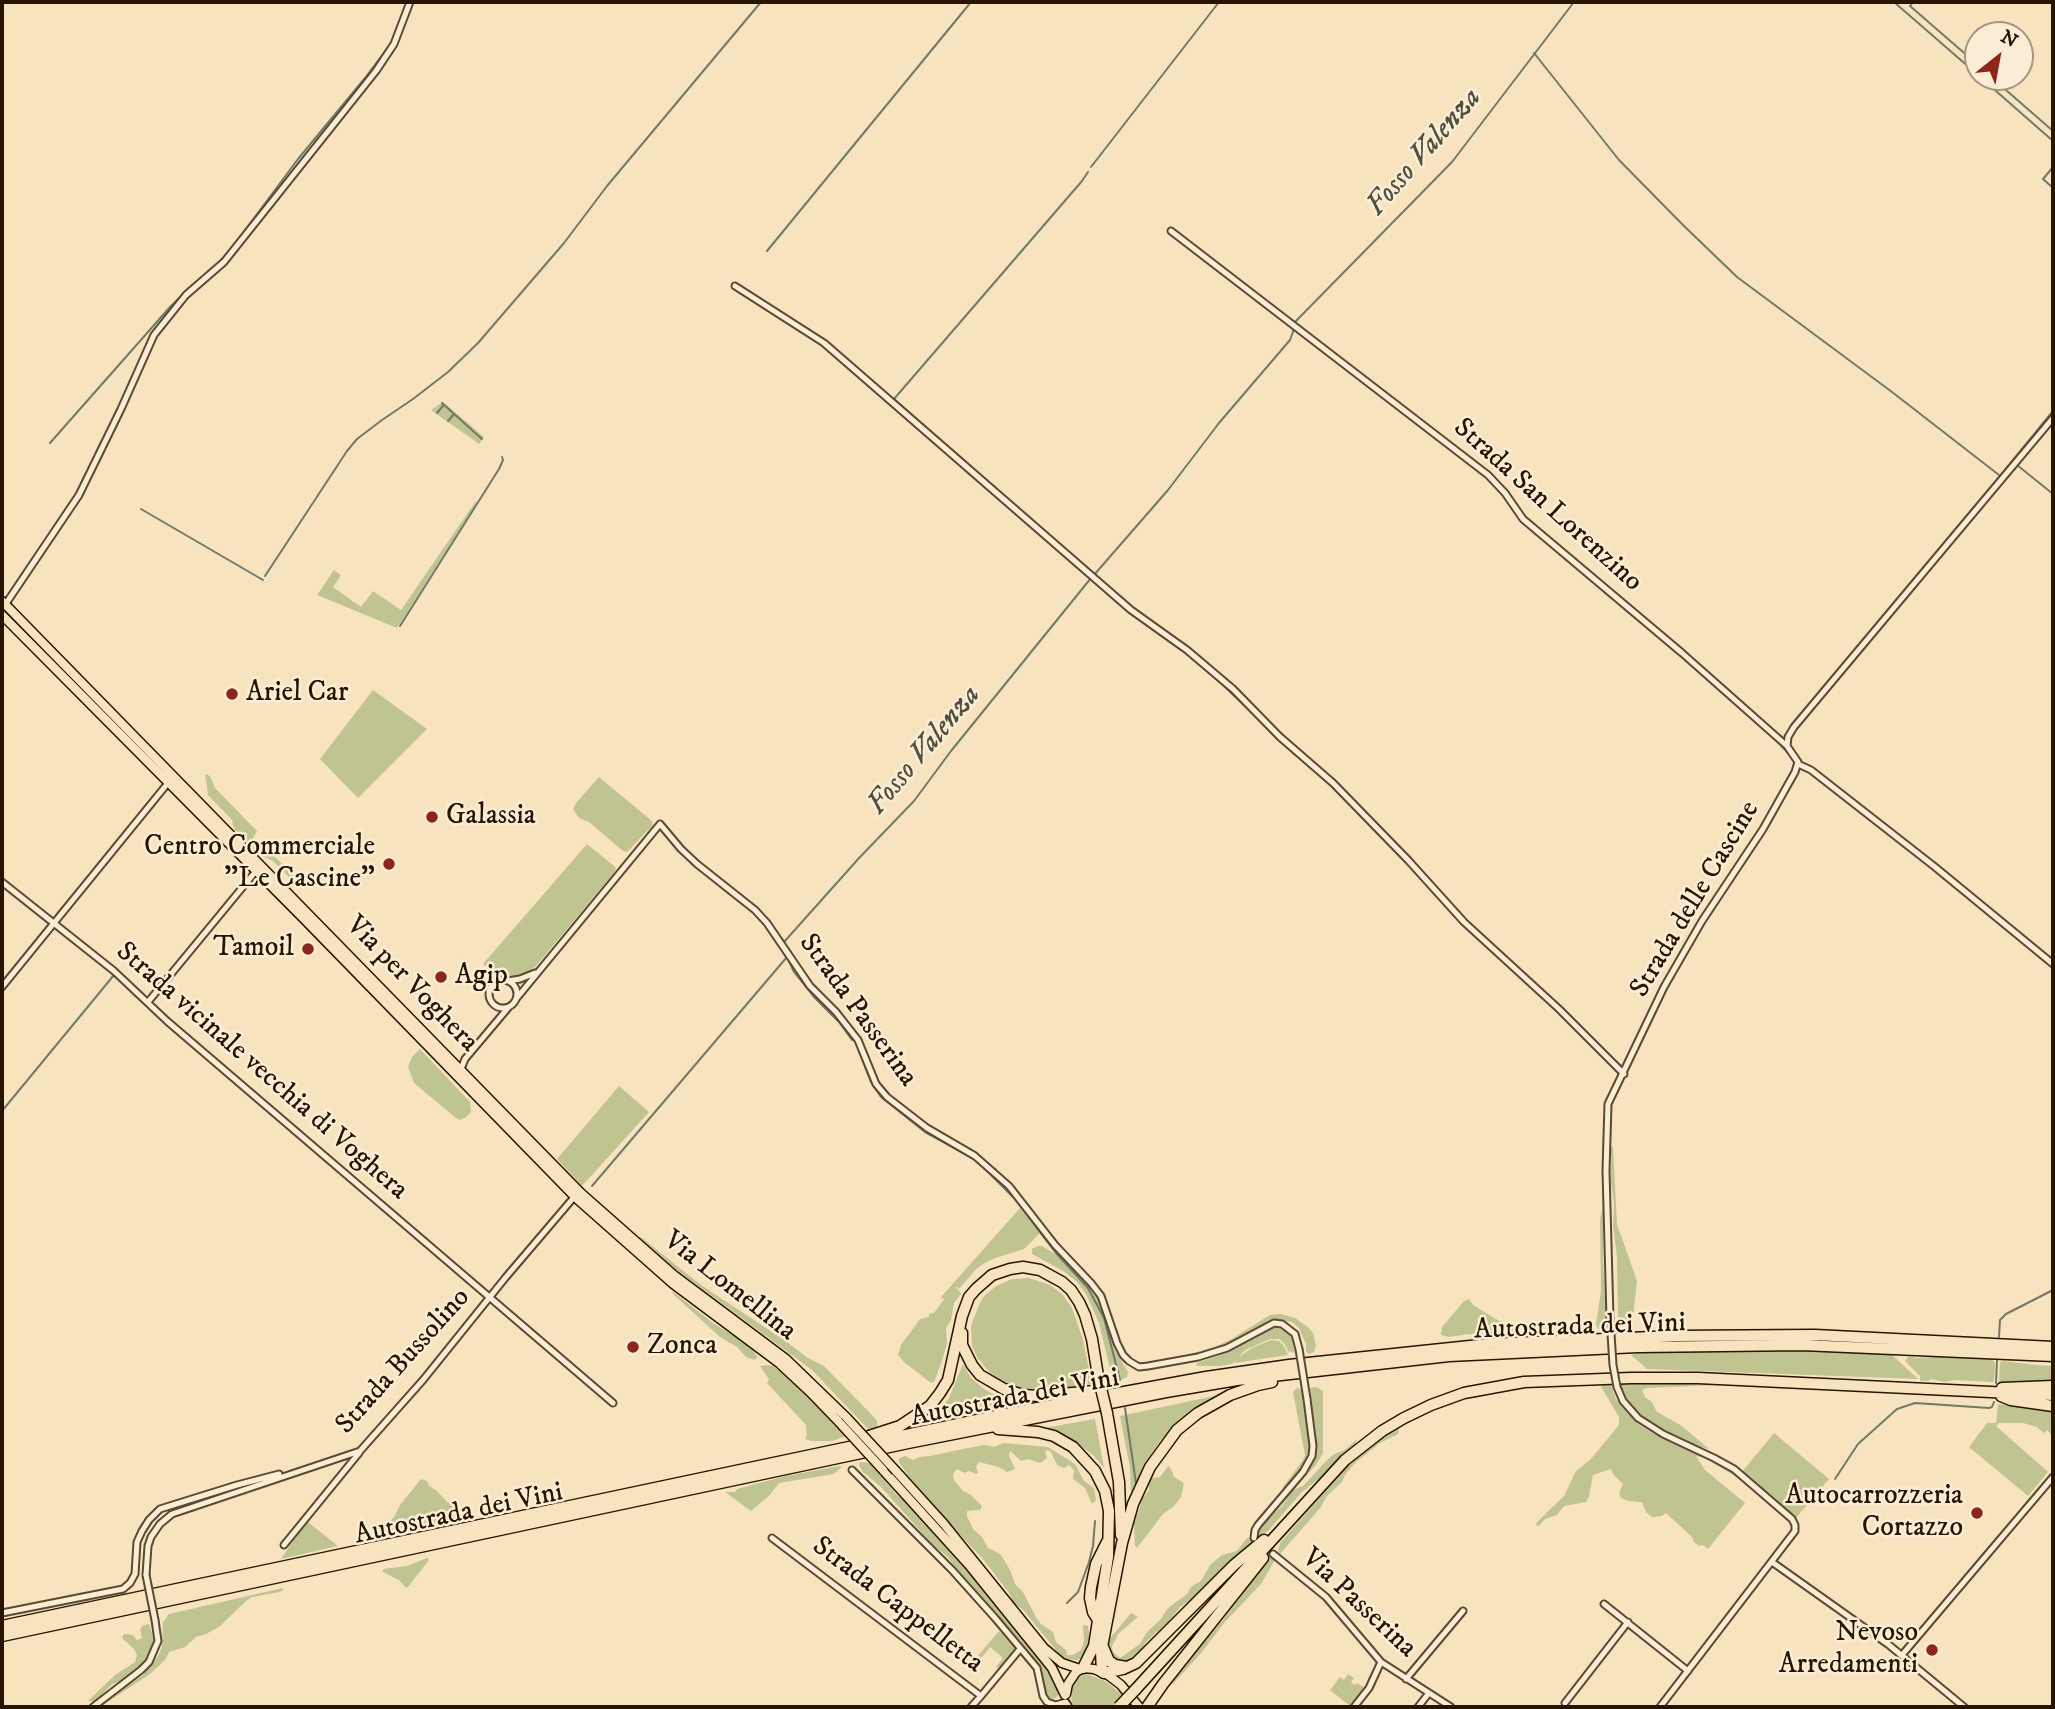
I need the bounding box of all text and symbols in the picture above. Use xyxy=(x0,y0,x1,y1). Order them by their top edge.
north arrow xyxy=(1964,21,2034,91)
text: N xyxy=(1996,25,2022,53)
water label: Fosso Valenza xyxy=(1360,82,1490,224)
street label: Strada San Lorenzino xyxy=(1446,412,1648,600)
place label: Ariel Car xyxy=(246,677,348,711)
water label: Fosso Valenza xyxy=(860,679,990,823)
marker: Ariel Car xyxy=(224,686,240,702)
street label: Strada delle Cascine xyxy=(1624,796,1768,1004)
place label: Galassia xyxy=(446,800,536,834)
marker: Galassia xyxy=(424,809,440,825)
place label: Centro Commerciale "Le Cascine" xyxy=(144,831,375,897)
marker: Centro Commerciale "Le Cascine" xyxy=(381,856,397,872)
street label: Via per Voghera xyxy=(338,910,484,1060)
street label: Strada Passerina xyxy=(790,928,924,1094)
place label: Tamoil xyxy=(213,932,294,966)
street label: Strada vicinale vecchia di Voghera xyxy=(108,936,414,1208)
marker: Tamoil xyxy=(300,941,316,957)
place label: Agip xyxy=(455,960,508,994)
marker: Agip xyxy=(433,969,449,985)
street label: Via Lomellina xyxy=(656,1225,802,1349)
street label: Strada Bussolino xyxy=(330,1282,478,1442)
street label: Autostrada dei Vini xyxy=(1474,1308,1686,1348)
place label: Zonca xyxy=(647,1330,717,1364)
marker: Zonca xyxy=(625,1339,641,1355)
street label: Autostrada dei Vini xyxy=(908,1362,1122,1436)
street label: Autostrada dei Vini xyxy=(352,1477,566,1553)
place label: Autocarrozzeria Cortazzo xyxy=(1785,1480,1963,1546)
marker: Autocarrozzeria Cortazzo xyxy=(1969,1505,1985,1521)
street label: Strada Cappelletta xyxy=(805,1531,989,1681)
street label: Via Passerina xyxy=(1293,1542,1423,1666)
place label: Nevoso Arredamenti xyxy=(1779,1617,1918,1683)
marker: Nevoso Arredamenti xyxy=(1924,1642,1940,1658)

